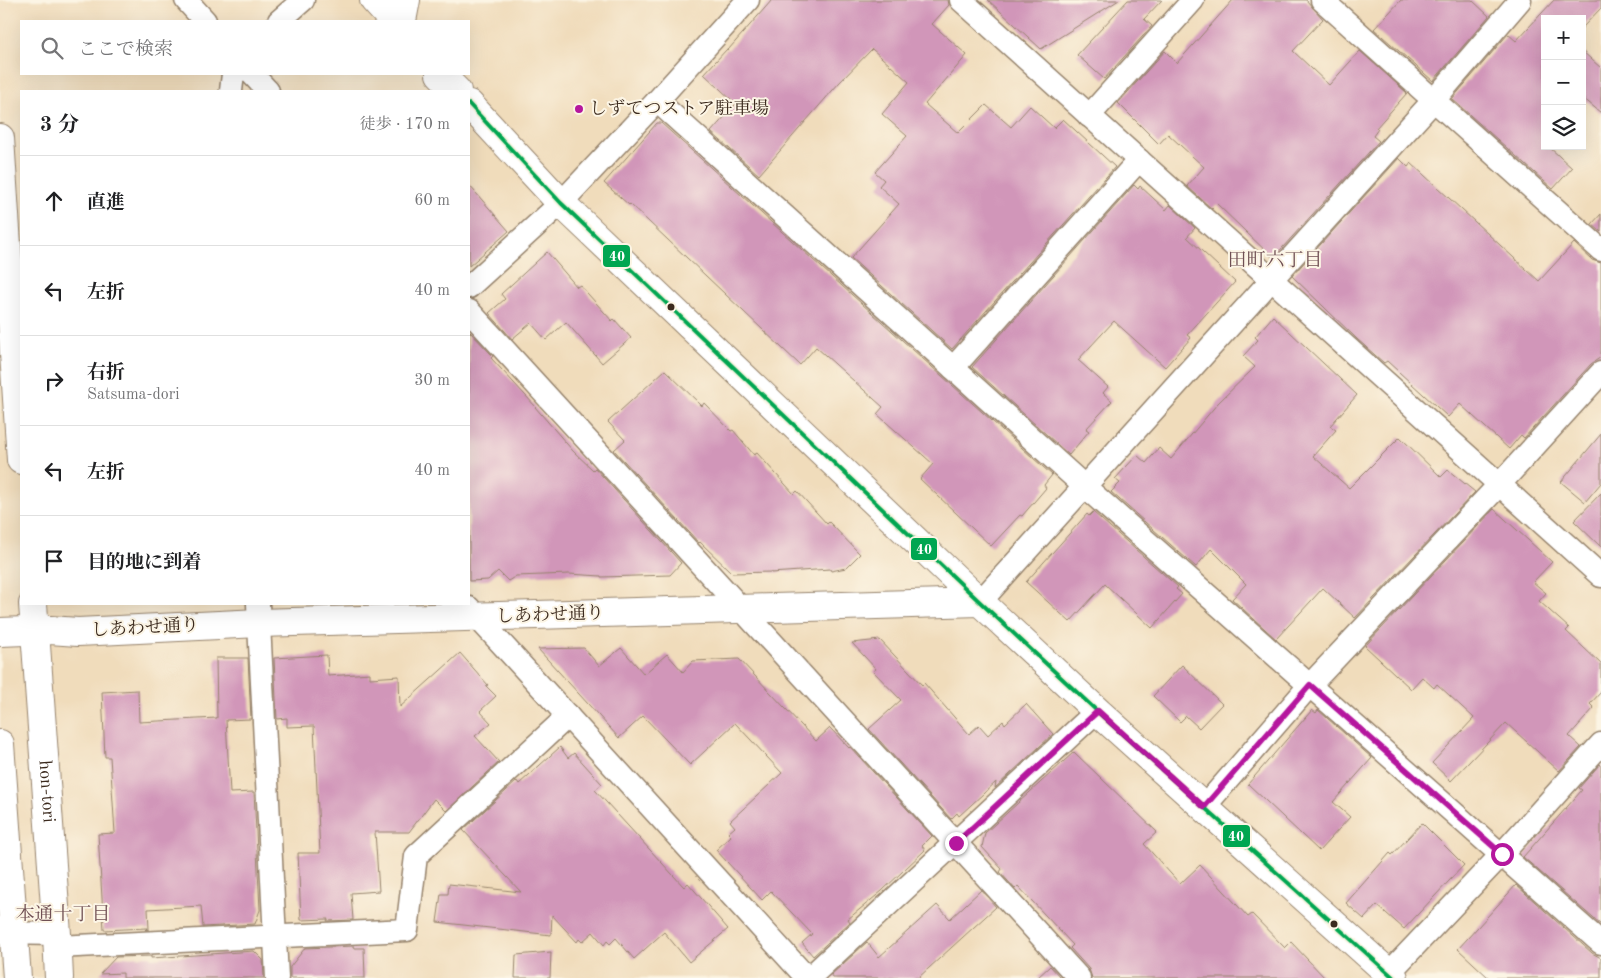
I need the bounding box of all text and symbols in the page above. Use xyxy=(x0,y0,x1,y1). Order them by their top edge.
map controls xyxy=(1541,15,1586,150)
button: + xyxy=(1541,15,1586,60)
search box xyxy=(20,20,470,75)
icon: search xyxy=(38,34,66,62)
text: ここで検索 xyxy=(78,41,173,60)
button: − xyxy=(1541,60,1586,105)
place label: しずてつストア駐車場 xyxy=(589,98,769,118)
marker: しずてつストア駐車場 xyxy=(573,103,585,115)
button: layers xyxy=(1541,105,1586,150)
text: 3 分 xyxy=(40,115,79,136)
text: 徒歩 · 170 m xyxy=(360,117,450,133)
icon: ahead xyxy=(40,187,68,215)
text: 60 m xyxy=(414,193,450,209)
text: 直進 xyxy=(87,194,125,213)
line badge: 40 xyxy=(602,244,631,268)
text: 40 xyxy=(609,250,625,264)
district label: 田町六丁目 xyxy=(1227,250,1323,271)
icon: left xyxy=(40,277,68,305)
text: 40 m xyxy=(414,283,450,299)
text: 左折 xyxy=(87,284,125,303)
unlabelled marker xyxy=(666,302,676,312)
text: 右折 xyxy=(87,364,125,383)
icon: right xyxy=(40,367,68,395)
text: 30 m xyxy=(414,373,450,389)
text: Satsuma-dori xyxy=(87,387,180,403)
icon: left xyxy=(40,457,68,485)
text: 40 m xyxy=(414,463,450,479)
text: 左折 xyxy=(87,464,125,483)
line badge: 40 xyxy=(910,537,938,561)
text: 40 xyxy=(916,543,932,557)
icon: arrive xyxy=(40,547,68,575)
text: 目的地に到着 xyxy=(87,554,201,573)
street label: しあわせ通り xyxy=(496,603,604,626)
street label: しあわせ通り xyxy=(91,615,199,640)
street label: hon-tori xyxy=(35,760,58,824)
line badge: 40 xyxy=(1222,824,1251,848)
text: 40 xyxy=(1228,830,1244,844)
route end xyxy=(945,832,968,855)
route start xyxy=(1491,843,1514,866)
district label: 本通十丁目 xyxy=(15,903,111,925)
unlabelled marker xyxy=(1329,919,1339,929)

